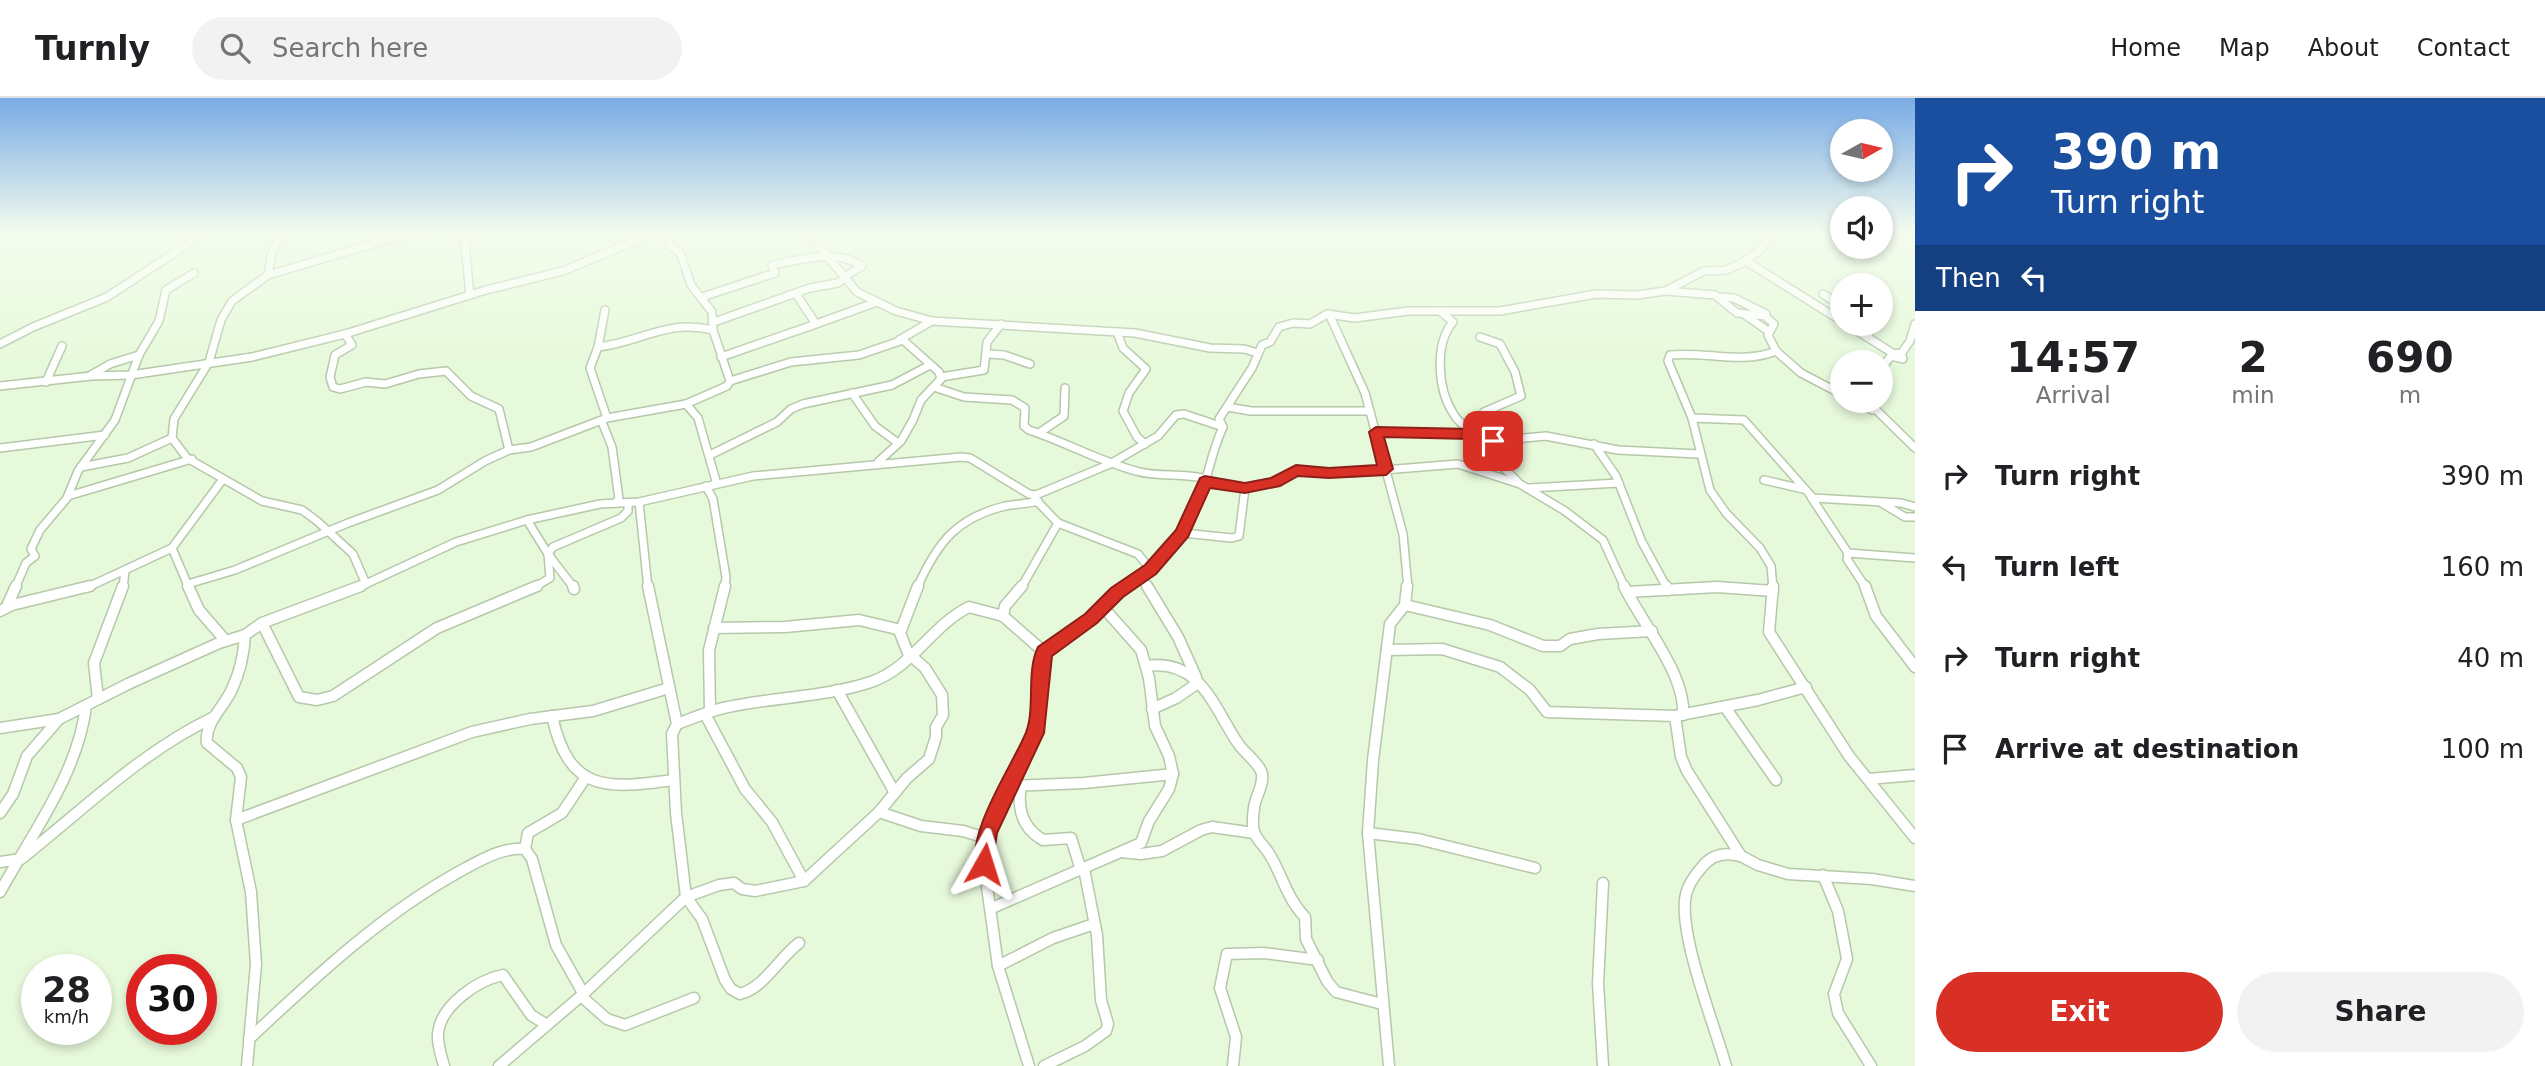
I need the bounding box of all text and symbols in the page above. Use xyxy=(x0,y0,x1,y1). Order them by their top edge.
search box xyxy=(192,17,682,80)
text: Turnly xyxy=(35,29,150,68)
icon: search xyxy=(216,29,254,67)
text: Search here xyxy=(272,33,428,63)
text: Home xyxy=(2110,34,2181,62)
text: Map xyxy=(2219,34,2270,62)
text: About xyxy=(2308,34,2379,62)
text: Contact xyxy=(2417,34,2510,62)
north arrow xyxy=(1830,119,1894,182)
map controls xyxy=(1830,119,1893,413)
text: 390 m xyxy=(2051,124,2221,181)
icon: right xyxy=(1936,126,2027,217)
text: Turn right xyxy=(2051,183,2204,221)
button: sound xyxy=(1830,196,1893,259)
icon: left xyxy=(2015,259,2053,297)
text: Then xyxy=(1936,263,2001,293)
button: + xyxy=(1830,273,1893,336)
text: 14:57 xyxy=(2006,333,2140,382)
text: 2 xyxy=(2238,333,2268,382)
text: 690 xyxy=(2366,333,2454,382)
button: − xyxy=(1830,350,1893,413)
text: Arrival xyxy=(2036,382,2111,408)
text: min xyxy=(2231,382,2275,408)
text: m xyxy=(2399,382,2421,408)
pin xyxy=(1463,411,1523,471)
icon: arrive xyxy=(1474,422,1512,460)
icon: right xyxy=(1936,457,1974,495)
text: Turn right xyxy=(1995,461,2140,491)
text: 390 m xyxy=(2441,461,2524,491)
icon: left xyxy=(1936,548,1974,586)
text: Turn left xyxy=(1995,552,2119,582)
text: 160 m xyxy=(2441,552,2524,582)
icon: right xyxy=(1936,639,1974,677)
text: Turn right xyxy=(1995,643,2140,673)
text: 40 m xyxy=(2457,643,2524,673)
icon: arrive xyxy=(1936,730,1974,768)
text: Arrive at destination xyxy=(1995,734,2299,764)
text: 100 m xyxy=(2441,734,2524,764)
position arrow xyxy=(947,827,1021,901)
speed limit sign: 30 xyxy=(126,954,217,1045)
text: 28 xyxy=(42,970,91,1010)
button: Exit xyxy=(1936,972,2223,1052)
button: Share xyxy=(2237,972,2524,1052)
text: km/h xyxy=(44,1006,89,1027)

